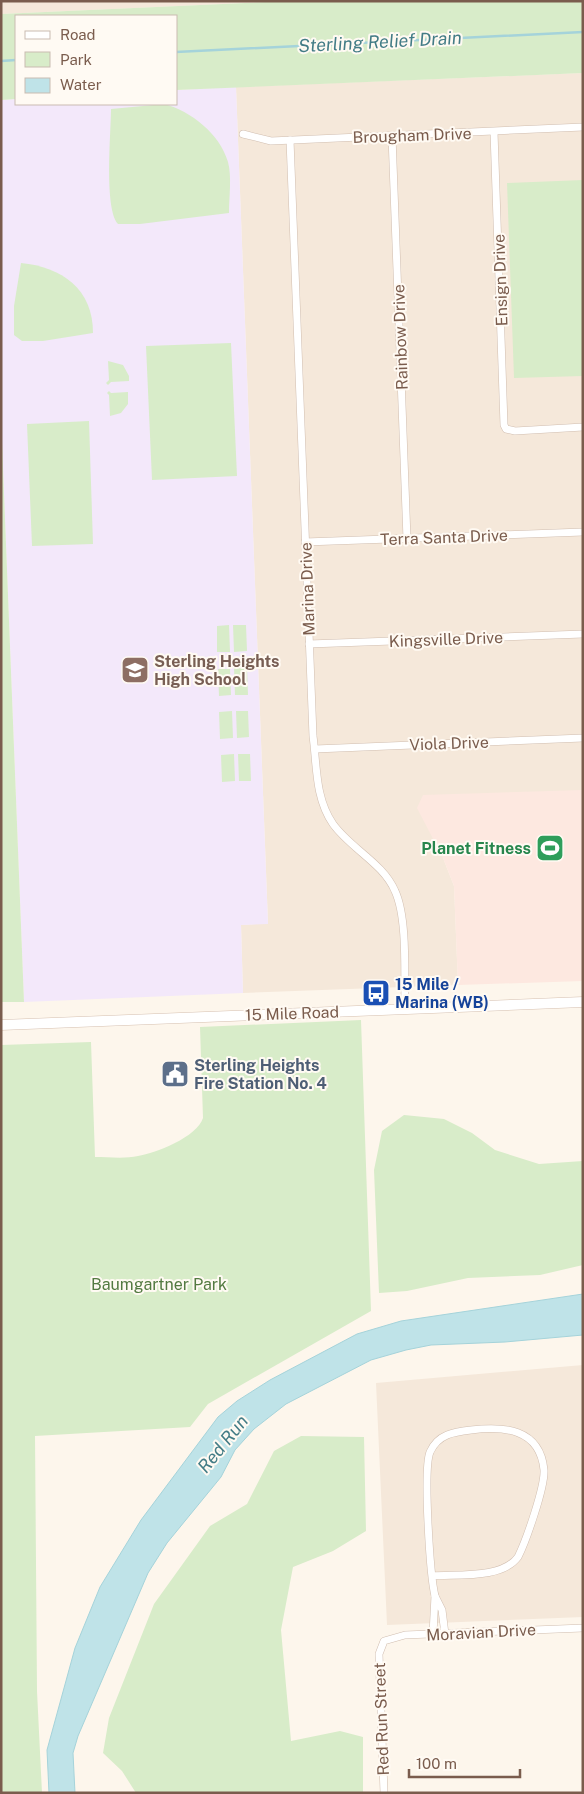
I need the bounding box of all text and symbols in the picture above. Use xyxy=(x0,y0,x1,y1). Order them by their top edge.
legend xyxy=(15,15,178,105)
text: Road xyxy=(60,26,96,43)
water label: Sterling Relief Drain xyxy=(298,27,462,56)
text: Park xyxy=(60,51,92,68)
text: Water xyxy=(60,76,102,93)
street label: Brougham Drive xyxy=(352,124,472,147)
street label: Ensign Drive xyxy=(489,234,512,326)
street label: Rainbow Drive xyxy=(389,284,412,390)
street label: Terra Santa Drive xyxy=(380,526,508,549)
street label: Marina Drive xyxy=(296,542,319,636)
street label: Kingsville Drive xyxy=(389,628,503,651)
place label: Sterling Heights High School xyxy=(154,652,280,689)
school or university icon: Sterling Heights High School xyxy=(120,655,150,685)
street label: Viola Drive xyxy=(409,733,489,754)
sports icon: Planet Fitness xyxy=(535,833,565,863)
place label: Planet Fitness xyxy=(421,839,531,858)
place label: 15 Mile / Marina (WB) xyxy=(395,975,489,1012)
bus stop icon: 15 Mile / Marina (WB) xyxy=(361,978,391,1008)
street label: 15 Mile Road xyxy=(245,1002,339,1025)
place label: Sterling Heights Fire Station No. 4 xyxy=(194,1056,327,1093)
public building icon: Sterling Heights Fire Station No. 4 xyxy=(160,1059,190,1089)
park label: Baumgartner Park xyxy=(91,1275,227,1294)
water label: Red Run xyxy=(193,1411,252,1477)
street label: Moravian Drive xyxy=(426,1620,536,1645)
street label: Red Run Street xyxy=(370,1662,393,1776)
scale bar xyxy=(409,1746,520,1778)
text: 100 m xyxy=(416,1755,457,1772)

